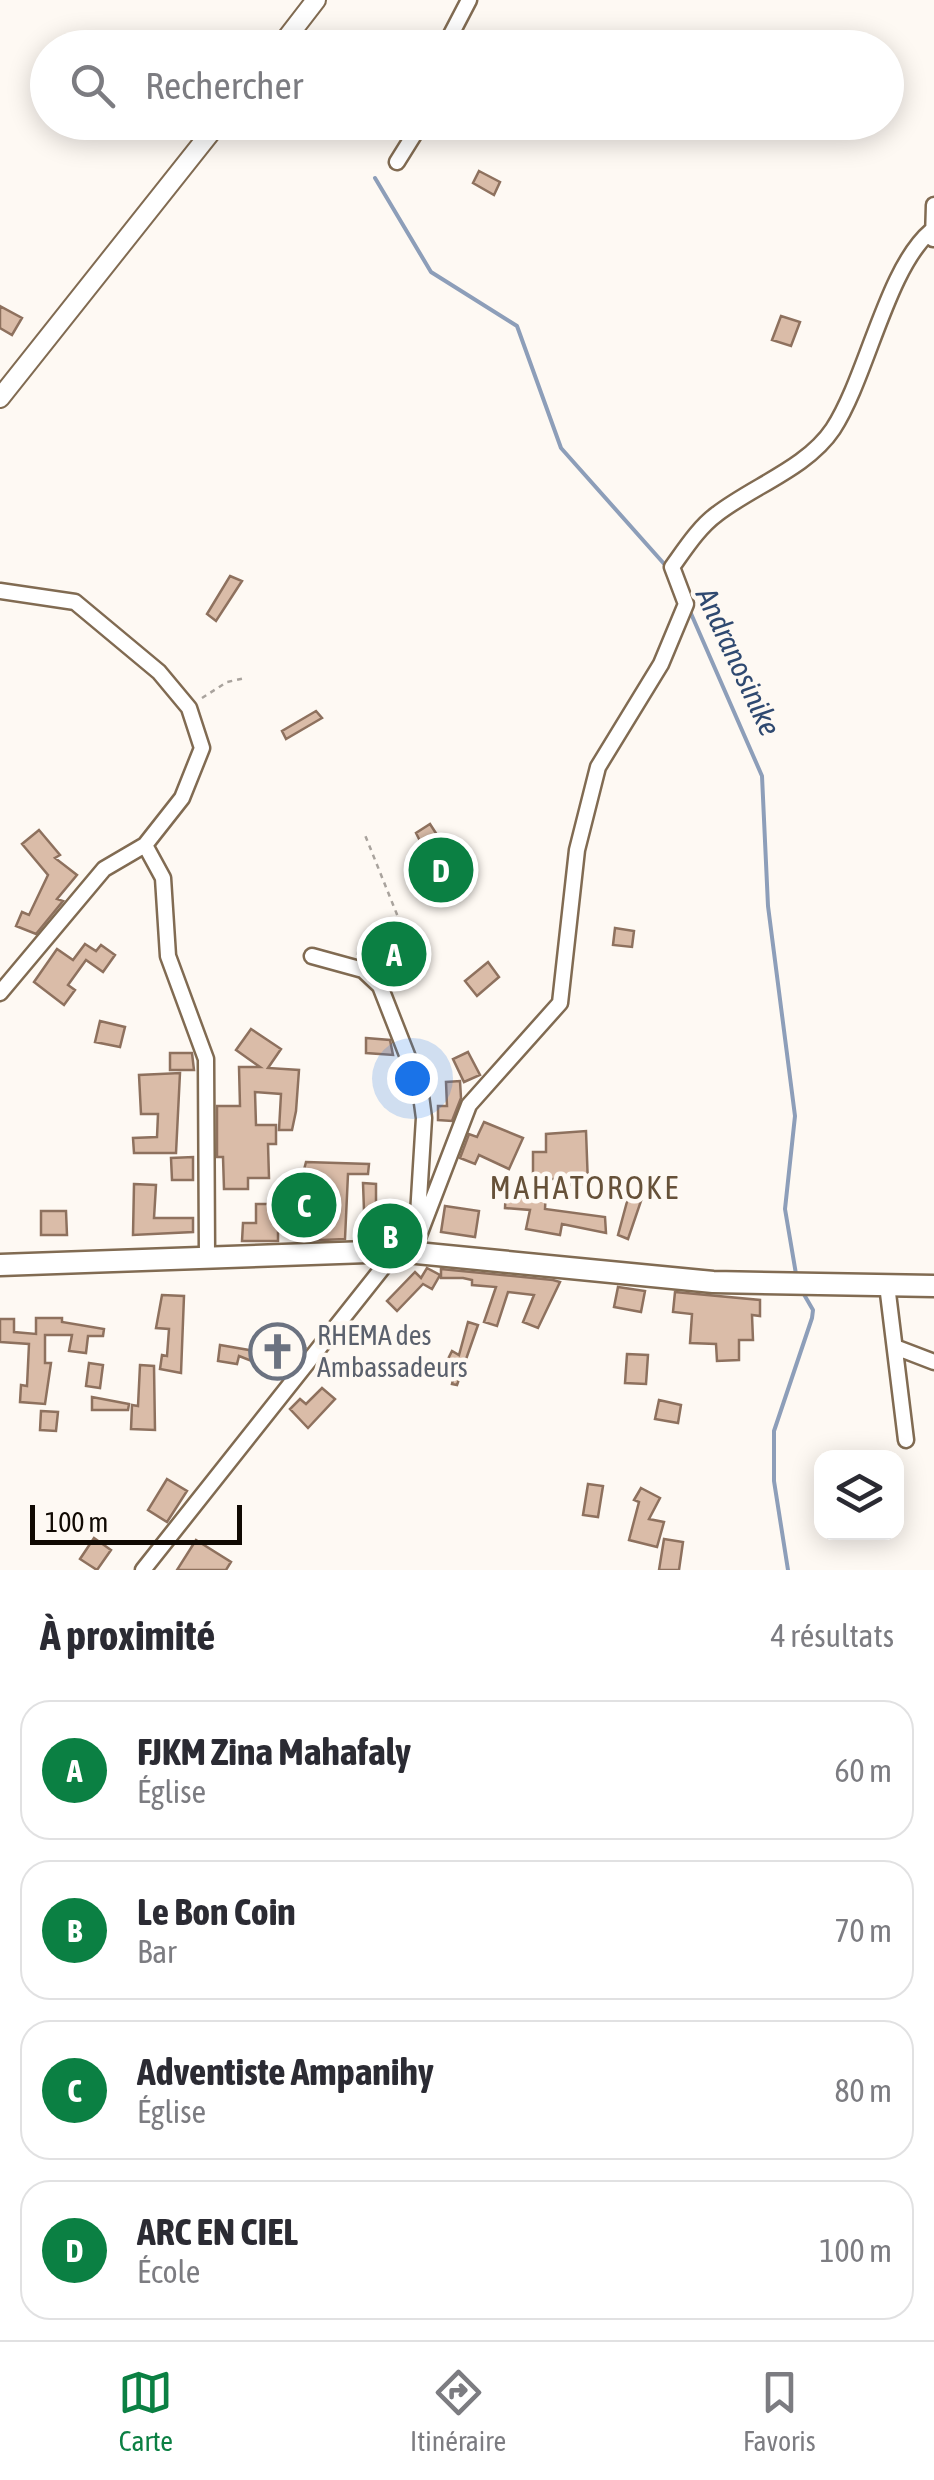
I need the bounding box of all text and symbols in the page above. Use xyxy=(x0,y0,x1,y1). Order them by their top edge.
search box xyxy=(30,30,904,140)
icon: search xyxy=(65,58,120,113)
text: Rechercher xyxy=(145,64,303,107)
water label: Andranosinike xyxy=(689,581,788,741)
pin: D xyxy=(408,832,474,908)
pin: A xyxy=(362,916,426,992)
your location xyxy=(387,1053,438,1104)
pin: C xyxy=(272,1168,336,1242)
district label: MAHATOROKE xyxy=(490,1169,680,1206)
pin: B xyxy=(358,1198,422,1274)
place label: RHEMA des Ambassadeurs xyxy=(317,1319,468,1383)
church icon: RHEMA des Ambassadeurs xyxy=(248,1321,308,1381)
map controls xyxy=(814,1450,904,1540)
button: layers xyxy=(814,1450,904,1540)
scale bar xyxy=(30,1500,242,1544)
text: 100 m xyxy=(45,1506,108,1538)
text: À proximité xyxy=(40,1611,215,1659)
text: 4 résultats xyxy=(771,1617,894,1654)
text: FJKM Zina Mahafaly xyxy=(137,1730,411,1773)
text: A xyxy=(67,1752,82,1789)
text: 60 m xyxy=(834,1752,892,1789)
text: Église xyxy=(137,1773,206,1810)
text: Le Bon Coin xyxy=(137,1890,296,1933)
text: B xyxy=(67,1912,82,1949)
text: 70 m xyxy=(834,1912,892,1949)
text: Bar xyxy=(137,1933,177,1970)
text: Adventiste Ampanihy xyxy=(137,2050,434,2093)
text: C xyxy=(67,2072,82,2109)
text: 80 m xyxy=(834,2072,892,2109)
text: Église xyxy=(137,2093,206,2130)
text: ARC EN CIEL xyxy=(137,2210,298,2253)
text: D xyxy=(66,2232,83,2269)
text: 100 m xyxy=(819,2232,892,2269)
text: École xyxy=(137,2253,200,2290)
tab: Carte xyxy=(118,2365,173,2457)
tab: Itinéraire xyxy=(410,2365,506,2457)
tab: Favoris xyxy=(743,2365,816,2457)

